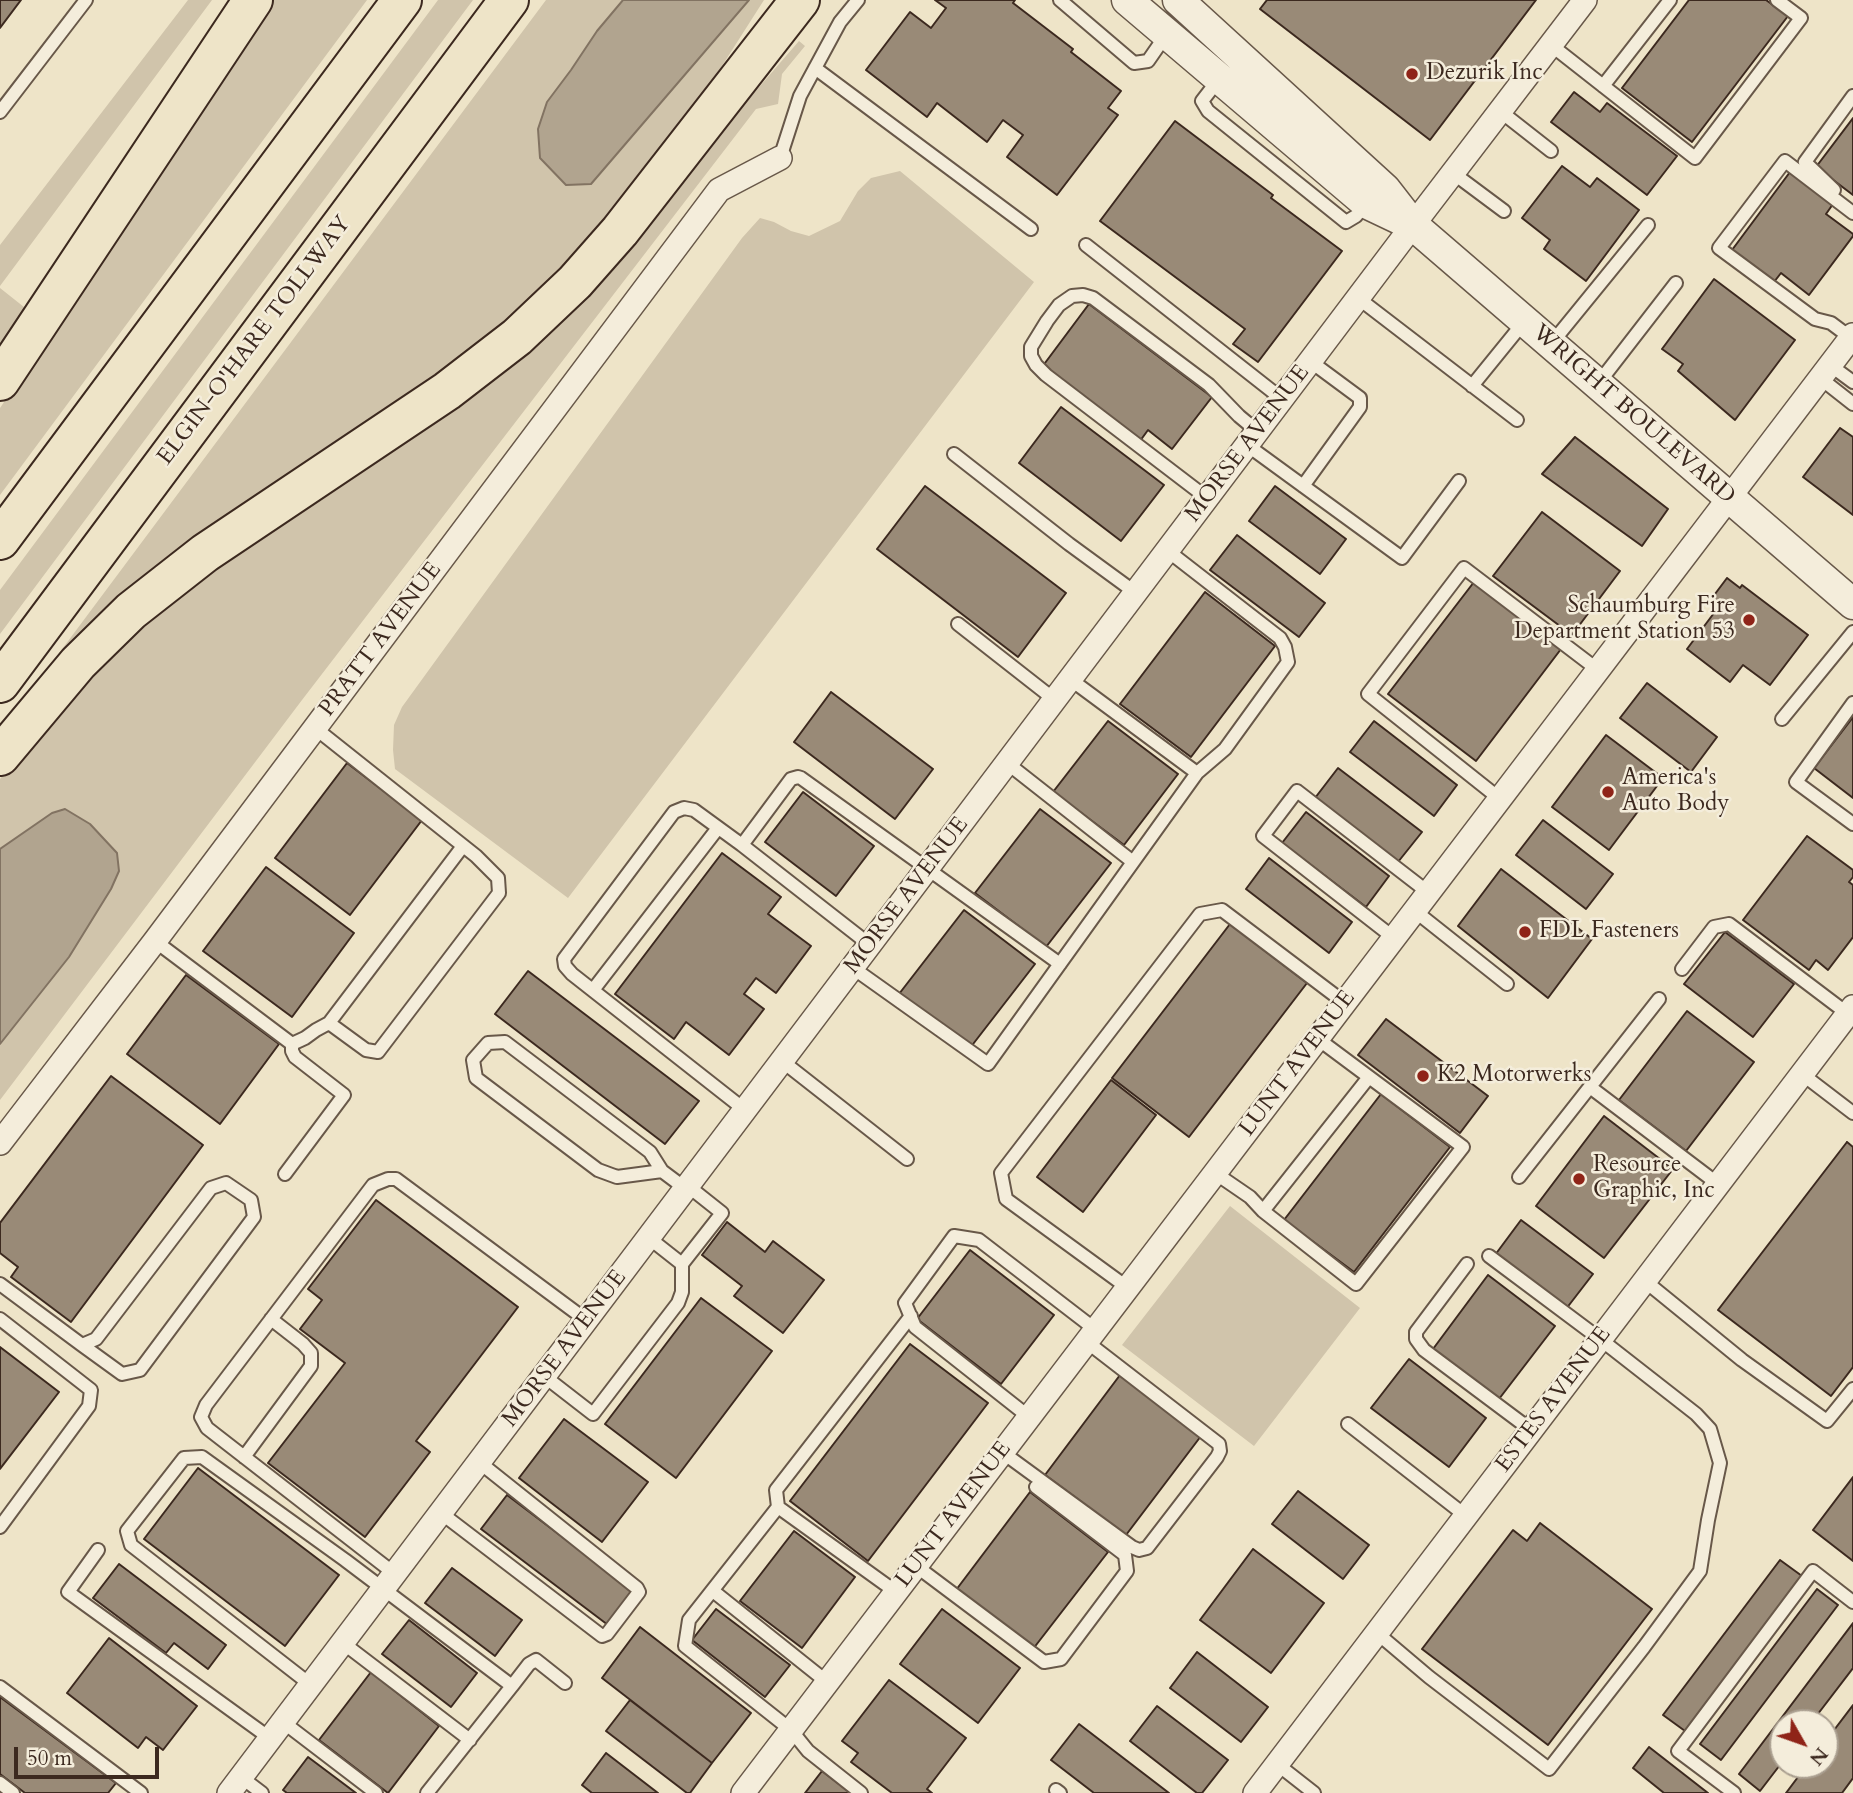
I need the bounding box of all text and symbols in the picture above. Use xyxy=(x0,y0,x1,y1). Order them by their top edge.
place label: Dezurik Inc xyxy=(1426,60,1543,88)
marker: Dezurik Inc xyxy=(1404,66,1420,82)
street label: ELGIN-O'HARE TOLLWAY xyxy=(152,211,358,471)
street label: WRIGHT BOULEVARD xyxy=(1526,319,1740,511)
street label: MORSE AVENUE xyxy=(1180,360,1316,528)
street label: PRATT AVENUE xyxy=(314,557,448,723)
place label: Schaumburg Fire Department Station 53 xyxy=(1514,593,1735,647)
marker: Schaumburg Fire Department Station 53 xyxy=(1741,612,1757,628)
place label: America's Auto Body xyxy=(1622,765,1729,819)
marker: America's Auto Body xyxy=(1600,784,1616,800)
street label: MORSE AVENUE xyxy=(839,812,975,980)
place label: FDL Fasteners xyxy=(1539,918,1679,946)
marker: FDL Fasteners xyxy=(1517,924,1533,940)
street label: LUNT AVENUE xyxy=(1234,986,1362,1142)
place label: K2 Motorwerks xyxy=(1437,1062,1592,1090)
marker: K2 Motorwerks xyxy=(1415,1068,1431,1084)
place label: Resource Graphic, Inc xyxy=(1593,1152,1715,1206)
marker: Resource Graphic, Inc xyxy=(1571,1171,1587,1187)
street label: MORSE AVENUE xyxy=(497,1265,633,1433)
street label: ESTES AVENUE xyxy=(1490,1322,1618,1478)
street label: LUNT AVENUE xyxy=(890,1437,1018,1593)
north arrow xyxy=(1769,1709,1839,1779)
scale bar xyxy=(18,1734,163,1778)
text: N xyxy=(1803,1742,1834,1771)
text: 50 m xyxy=(27,1744,72,1773)

